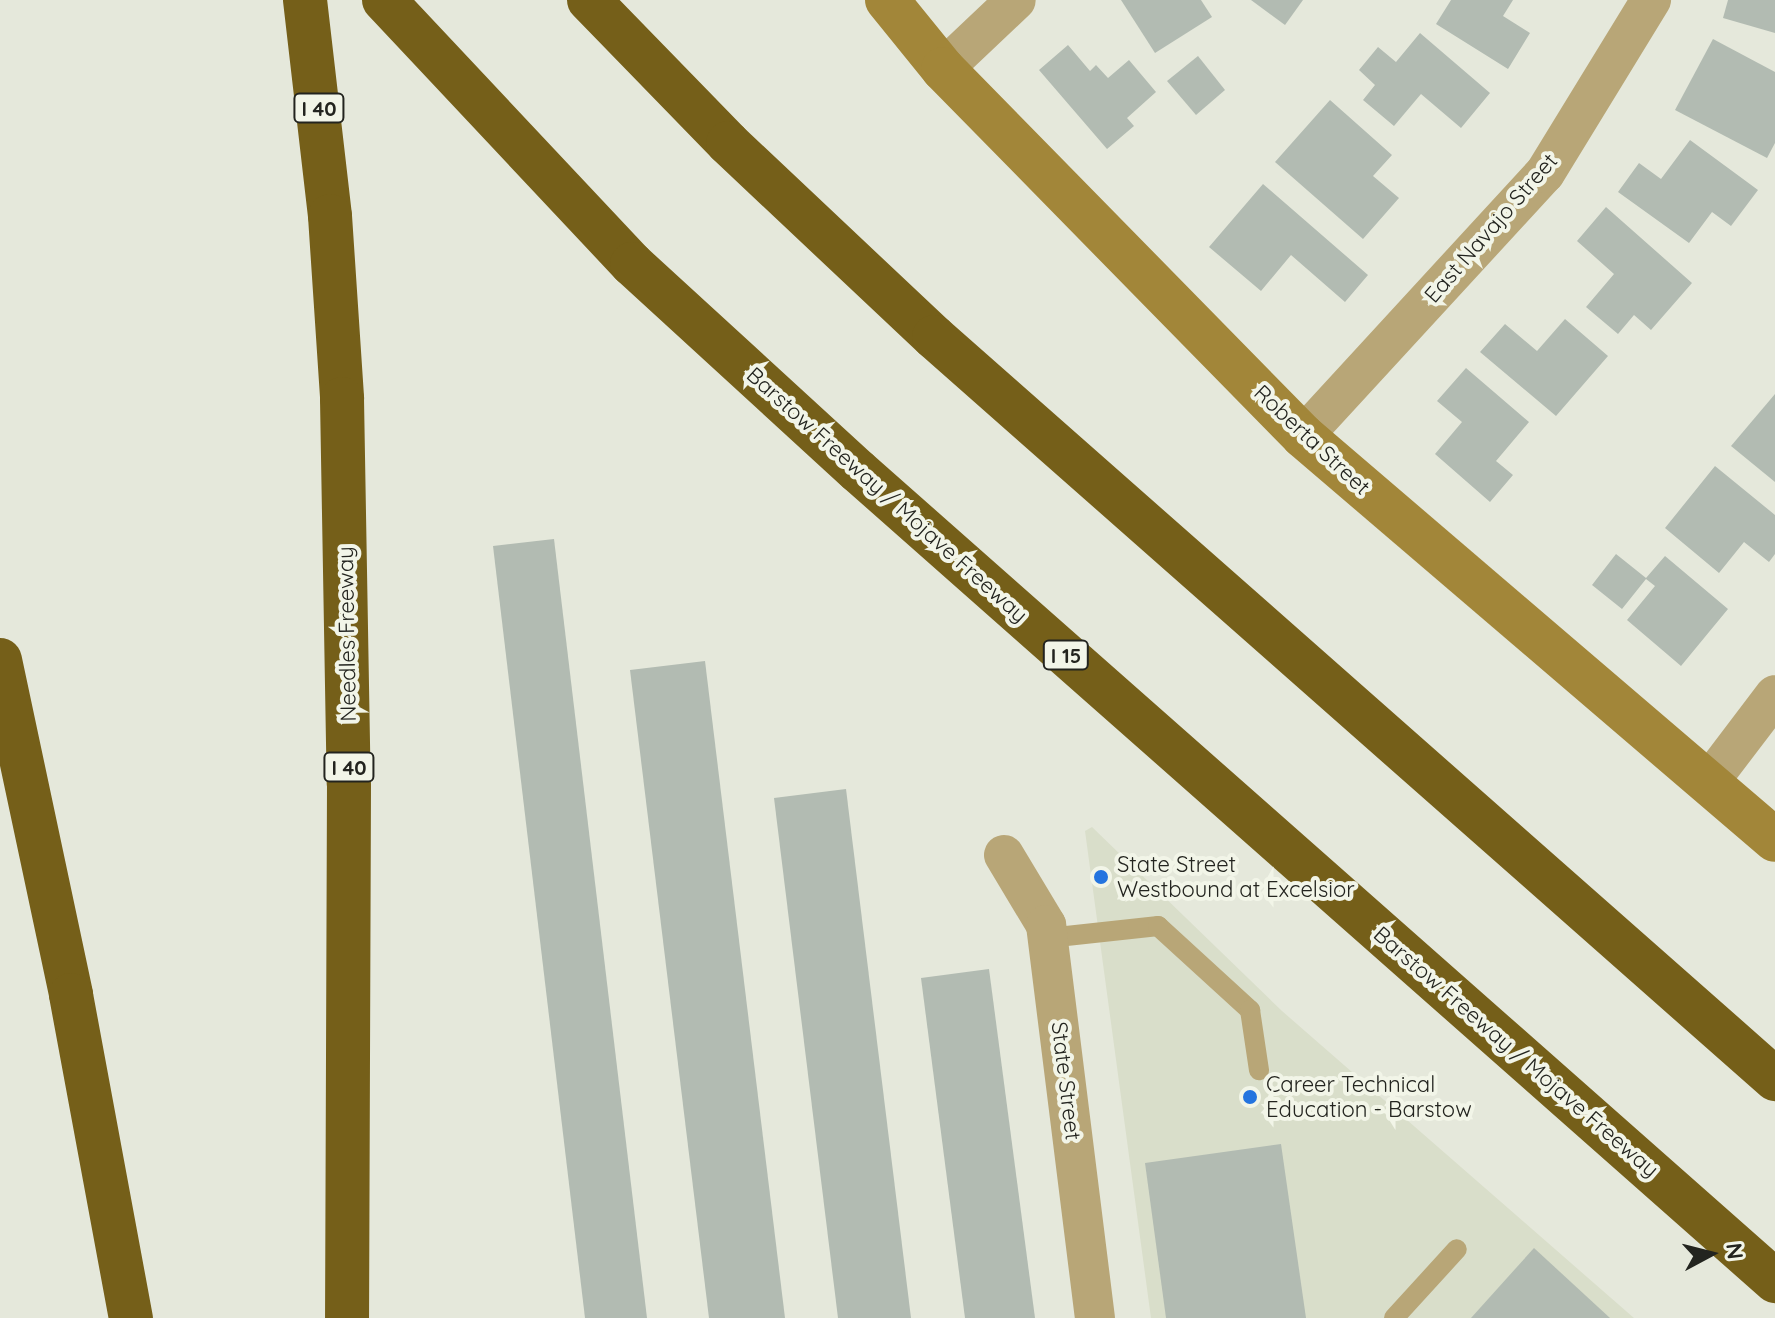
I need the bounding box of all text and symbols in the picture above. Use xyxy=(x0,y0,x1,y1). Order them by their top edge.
road number: I 40 xyxy=(293,92,345,124)
street label: East Navajo Street xyxy=(1419,148,1563,308)
street label: Barstow Freeway / Mojave Freeway xyxy=(741,362,1033,628)
street label: Roberta Street xyxy=(1248,380,1376,500)
street label: Needles Freeway xyxy=(332,546,362,722)
road number: I 15 xyxy=(1042,639,1090,671)
road number: I 40 xyxy=(323,751,375,783)
place label: State Street Westbound at Excelsior xyxy=(1117,851,1355,902)
marker: State Street Westbound at Excelsior xyxy=(1092,868,1110,886)
street label: Barstow Freeway / Mojave Freeway xyxy=(1368,921,1664,1183)
street label: State Street xyxy=(1046,1020,1086,1142)
place label: Career Technical Education - Barstow xyxy=(1266,1071,1472,1122)
marker: Career Technical Education - Barstow xyxy=(1241,1088,1259,1106)
north arrow xyxy=(1671,1214,1751,1294)
text: N xyxy=(1720,1241,1750,1261)

